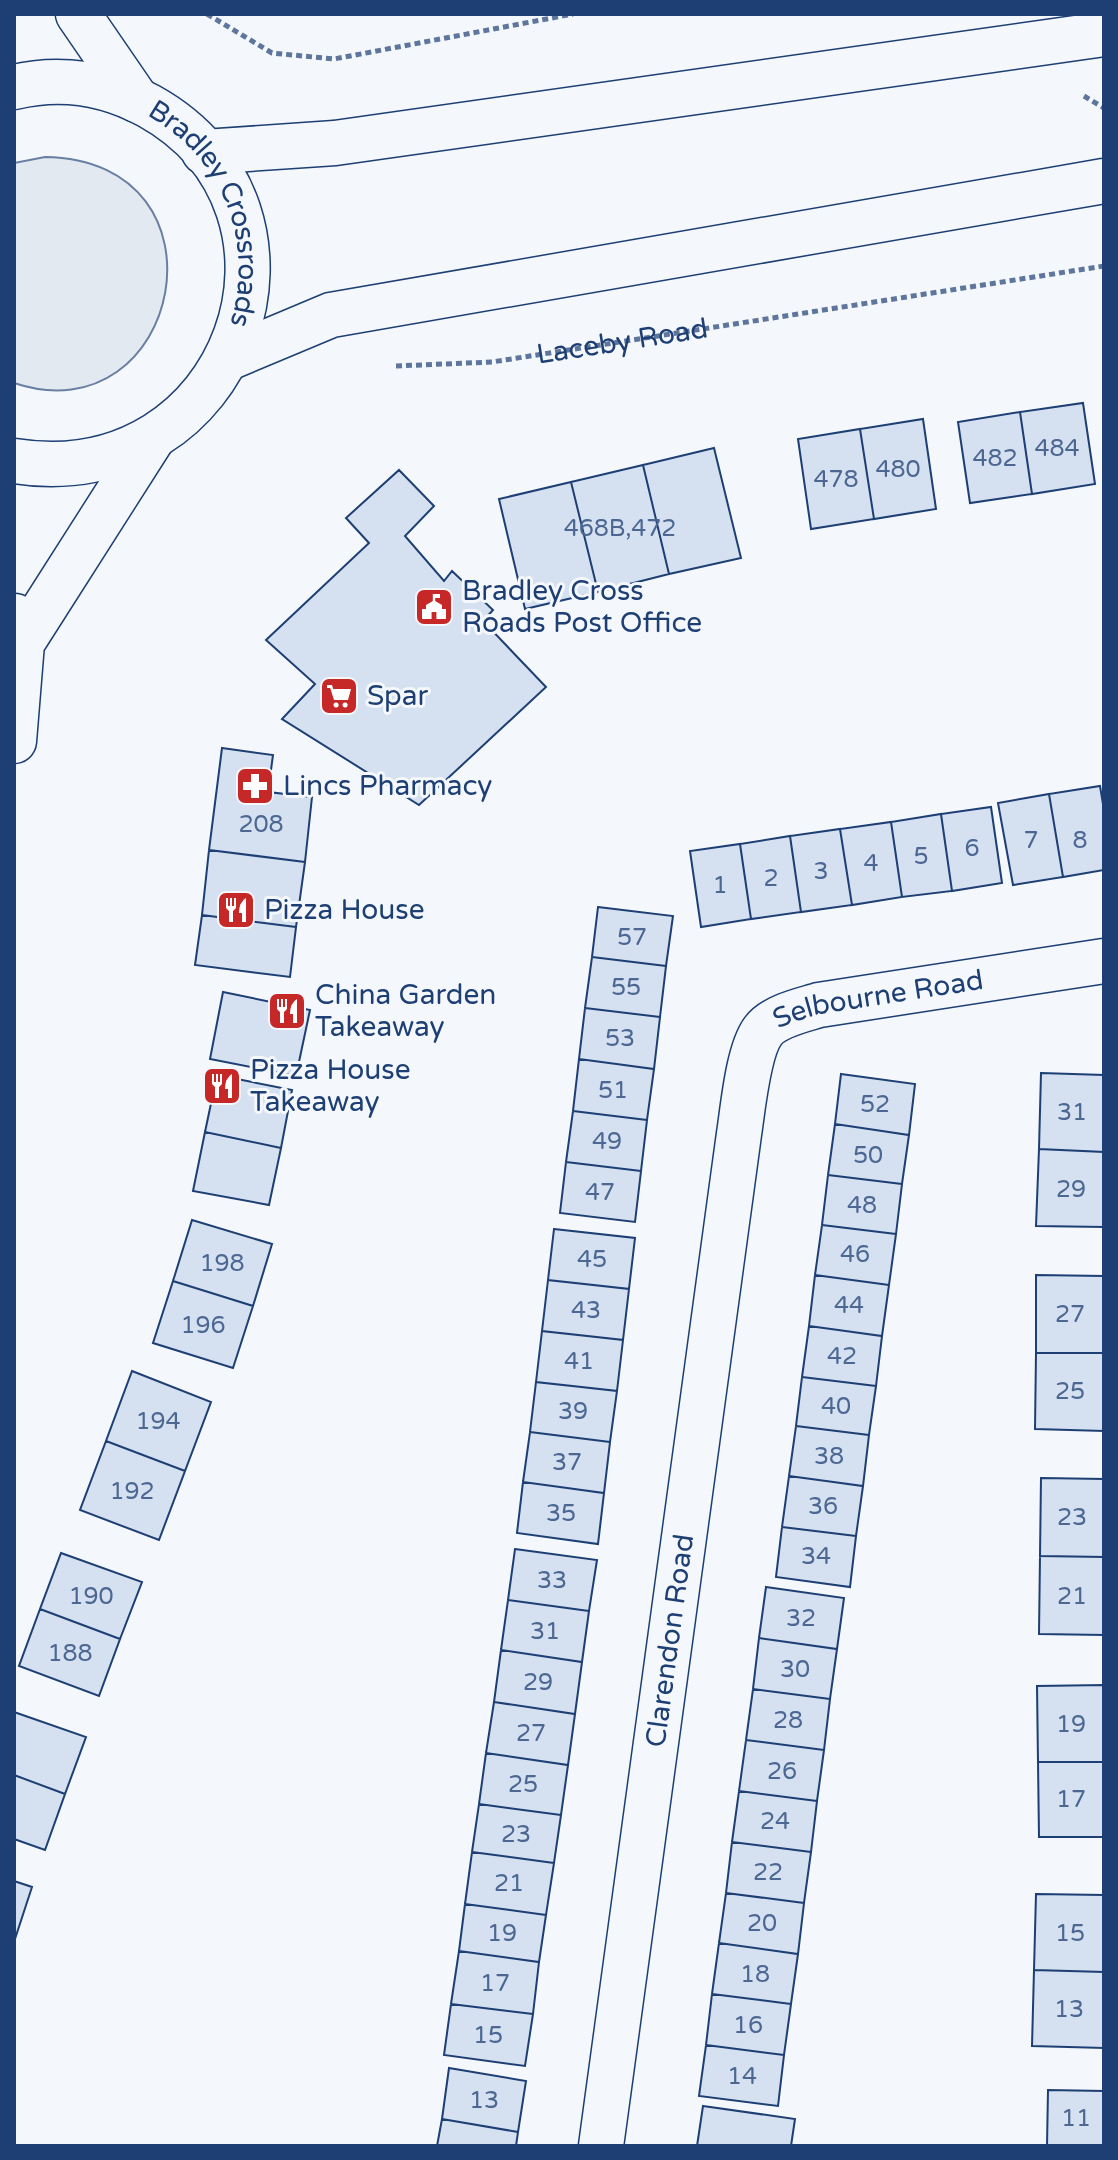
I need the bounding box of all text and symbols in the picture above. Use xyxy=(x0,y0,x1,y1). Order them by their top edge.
street label: Bradley Crossroads xyxy=(142,93,265,331)
street label: Laceby Road xyxy=(534,311,710,372)
house number: 484 xyxy=(1034,434,1080,463)
house number: 482 xyxy=(972,444,1018,473)
house number: 480 xyxy=(875,455,921,484)
house number: 478 xyxy=(813,465,859,494)
house number: 468B,472 xyxy=(564,514,676,543)
place label: Bradley Cross Roads Post Office xyxy=(462,574,702,640)
public building icon: Bradley Cross Roads Post Office xyxy=(413,586,455,628)
supermarket icon: Spar xyxy=(318,675,360,717)
place label: Spar xyxy=(367,679,428,713)
pharmacy icon: Lincs Pharmacy xyxy=(234,765,276,807)
place label: Lincs Pharmacy xyxy=(283,769,492,803)
house number: 208 xyxy=(238,810,284,839)
house number: 7 xyxy=(1023,826,1039,855)
house number: 8 xyxy=(1072,826,1088,855)
house number: 6 xyxy=(964,834,980,863)
house number: 5 xyxy=(913,842,929,871)
house number: 4 xyxy=(863,849,879,878)
house number: 3 xyxy=(813,857,829,886)
house number: 2 xyxy=(763,864,779,893)
house number: 1 xyxy=(712,871,728,900)
restaurant icon: Pizza House xyxy=(215,889,257,931)
place label: Pizza House xyxy=(264,893,425,927)
house number: 57 xyxy=(617,923,647,952)
street label: Selbourne Road xyxy=(767,963,986,1036)
house number: 55 xyxy=(611,973,641,1002)
place label: China Garden Takeaway xyxy=(315,978,496,1044)
restaurant icon: China Garden Takeaway xyxy=(266,990,308,1032)
house number: 53 xyxy=(605,1024,635,1053)
place label: Pizza House Takeaway xyxy=(250,1053,411,1119)
restaurant icon: Pizza House Takeaway xyxy=(201,1065,243,1107)
house number: 51 xyxy=(598,1076,628,1105)
house number: 52 xyxy=(860,1090,890,1119)
house number: 31 xyxy=(1057,1098,1087,1127)
house number: 49 xyxy=(592,1127,622,1156)
house number: 50 xyxy=(853,1141,883,1170)
house number: 29 xyxy=(1056,1175,1086,1204)
house number: 47 xyxy=(585,1178,615,1207)
house number: 48 xyxy=(847,1191,877,1220)
house number: 46 xyxy=(840,1240,870,1269)
house number: 45 xyxy=(577,1245,607,1274)
house number: 198 xyxy=(199,1249,245,1278)
house number: 44 xyxy=(834,1291,864,1320)
house number: 43 xyxy=(571,1296,601,1325)
house number: 27 xyxy=(1055,1300,1085,1329)
house number: 196 xyxy=(180,1311,226,1340)
house number: 42 xyxy=(827,1342,857,1371)
house number: 41 xyxy=(564,1347,594,1376)
house number: 25 xyxy=(1055,1377,1085,1406)
house number: 40 xyxy=(821,1392,851,1421)
house number: 39 xyxy=(558,1397,588,1426)
house number: 194 xyxy=(135,1407,181,1436)
house number: 38 xyxy=(814,1442,844,1471)
house number: 37 xyxy=(552,1448,582,1477)
house number: 192 xyxy=(109,1477,155,1506)
house number: 36 xyxy=(808,1492,838,1521)
house number: 35 xyxy=(546,1499,576,1528)
house number: 23 xyxy=(1057,1503,1087,1532)
street label: Clarendon Road xyxy=(639,1532,701,1749)
house number: 34 xyxy=(801,1542,831,1571)
house number: 33 xyxy=(537,1566,567,1595)
house number: 190 xyxy=(68,1582,114,1611)
house number: 21 xyxy=(1057,1582,1087,1611)
house number: 32 xyxy=(786,1604,816,1633)
house number: 31 xyxy=(530,1617,560,1646)
house number: 188 xyxy=(47,1639,93,1668)
house number: 30 xyxy=(780,1655,810,1684)
house number: 29 xyxy=(523,1668,553,1697)
house number: 28 xyxy=(773,1706,803,1735)
house number: 19 xyxy=(1056,1710,1086,1739)
house number: 27 xyxy=(516,1719,546,1748)
house number: 26 xyxy=(767,1757,797,1786)
house number: 25 xyxy=(508,1770,538,1799)
house number: 17 xyxy=(1056,1785,1086,1814)
house number: 24 xyxy=(760,1807,790,1836)
house number: 23 xyxy=(501,1820,531,1849)
house number: 22 xyxy=(753,1858,783,1887)
house number: 21 xyxy=(494,1869,524,1898)
house number: 20 xyxy=(747,1909,777,1938)
house number: 19 xyxy=(487,1919,517,1948)
house number: 15 xyxy=(1055,1919,1085,1948)
house number: 18 xyxy=(740,1960,770,1989)
house number: 17 xyxy=(480,1969,510,1998)
house number: 13 xyxy=(1054,1995,1084,2024)
house number: 16 xyxy=(733,2011,763,2040)
house number: 15 xyxy=(473,2021,503,2050)
house number: 14 xyxy=(727,2062,757,2091)
house number: 13 xyxy=(469,2086,499,2115)
house number: 11 xyxy=(1061,2104,1091,2133)

